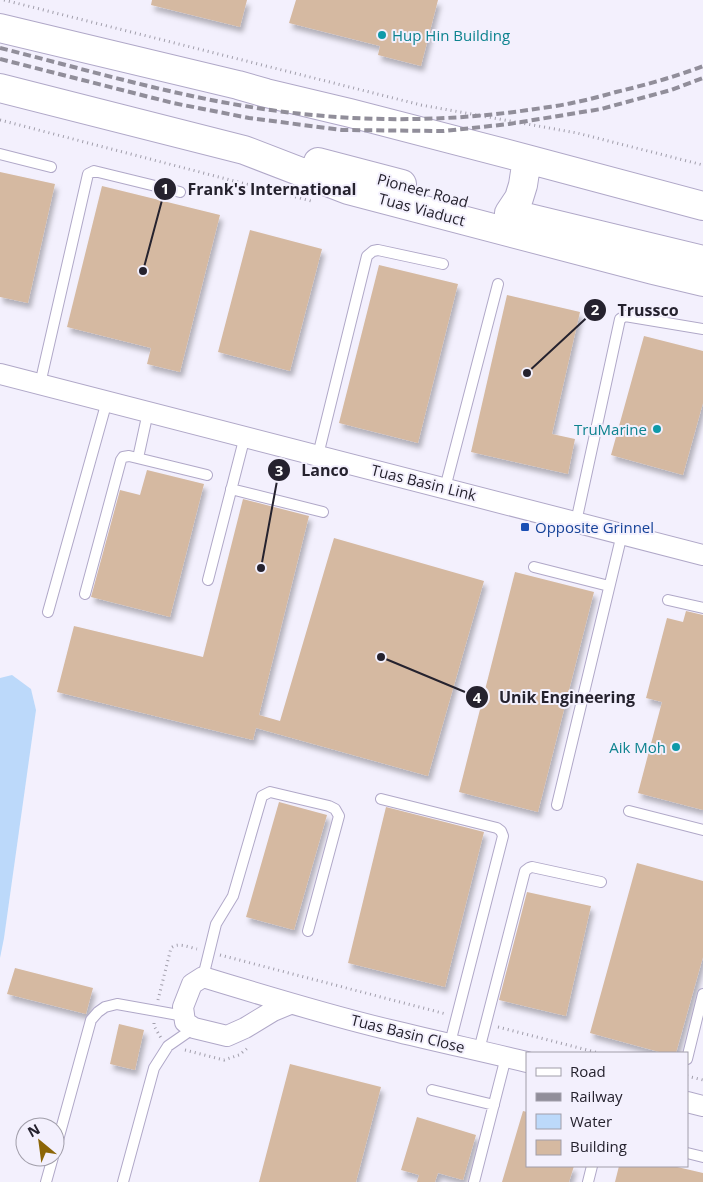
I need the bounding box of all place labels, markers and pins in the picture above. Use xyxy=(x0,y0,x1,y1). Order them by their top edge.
place label: Hup Hin Building xyxy=(392,25,510,45)
marker: Hup Hin Building xyxy=(376,29,388,41)
callout: Frank's International xyxy=(153,173,367,204)
callout: Trussco xyxy=(582,295,688,326)
place label: TruMarine xyxy=(574,419,647,439)
marker: TruMarine xyxy=(651,423,663,435)
callout: Lanco xyxy=(267,455,359,486)
place label: Opposite Grinnel xyxy=(535,517,654,537)
marker: Opposite Grinnel xyxy=(519,521,531,533)
callout: Unik Engineering xyxy=(464,682,646,713)
place label: Aik Moh xyxy=(609,737,666,757)
marker: Aik Moh xyxy=(670,741,682,753)

